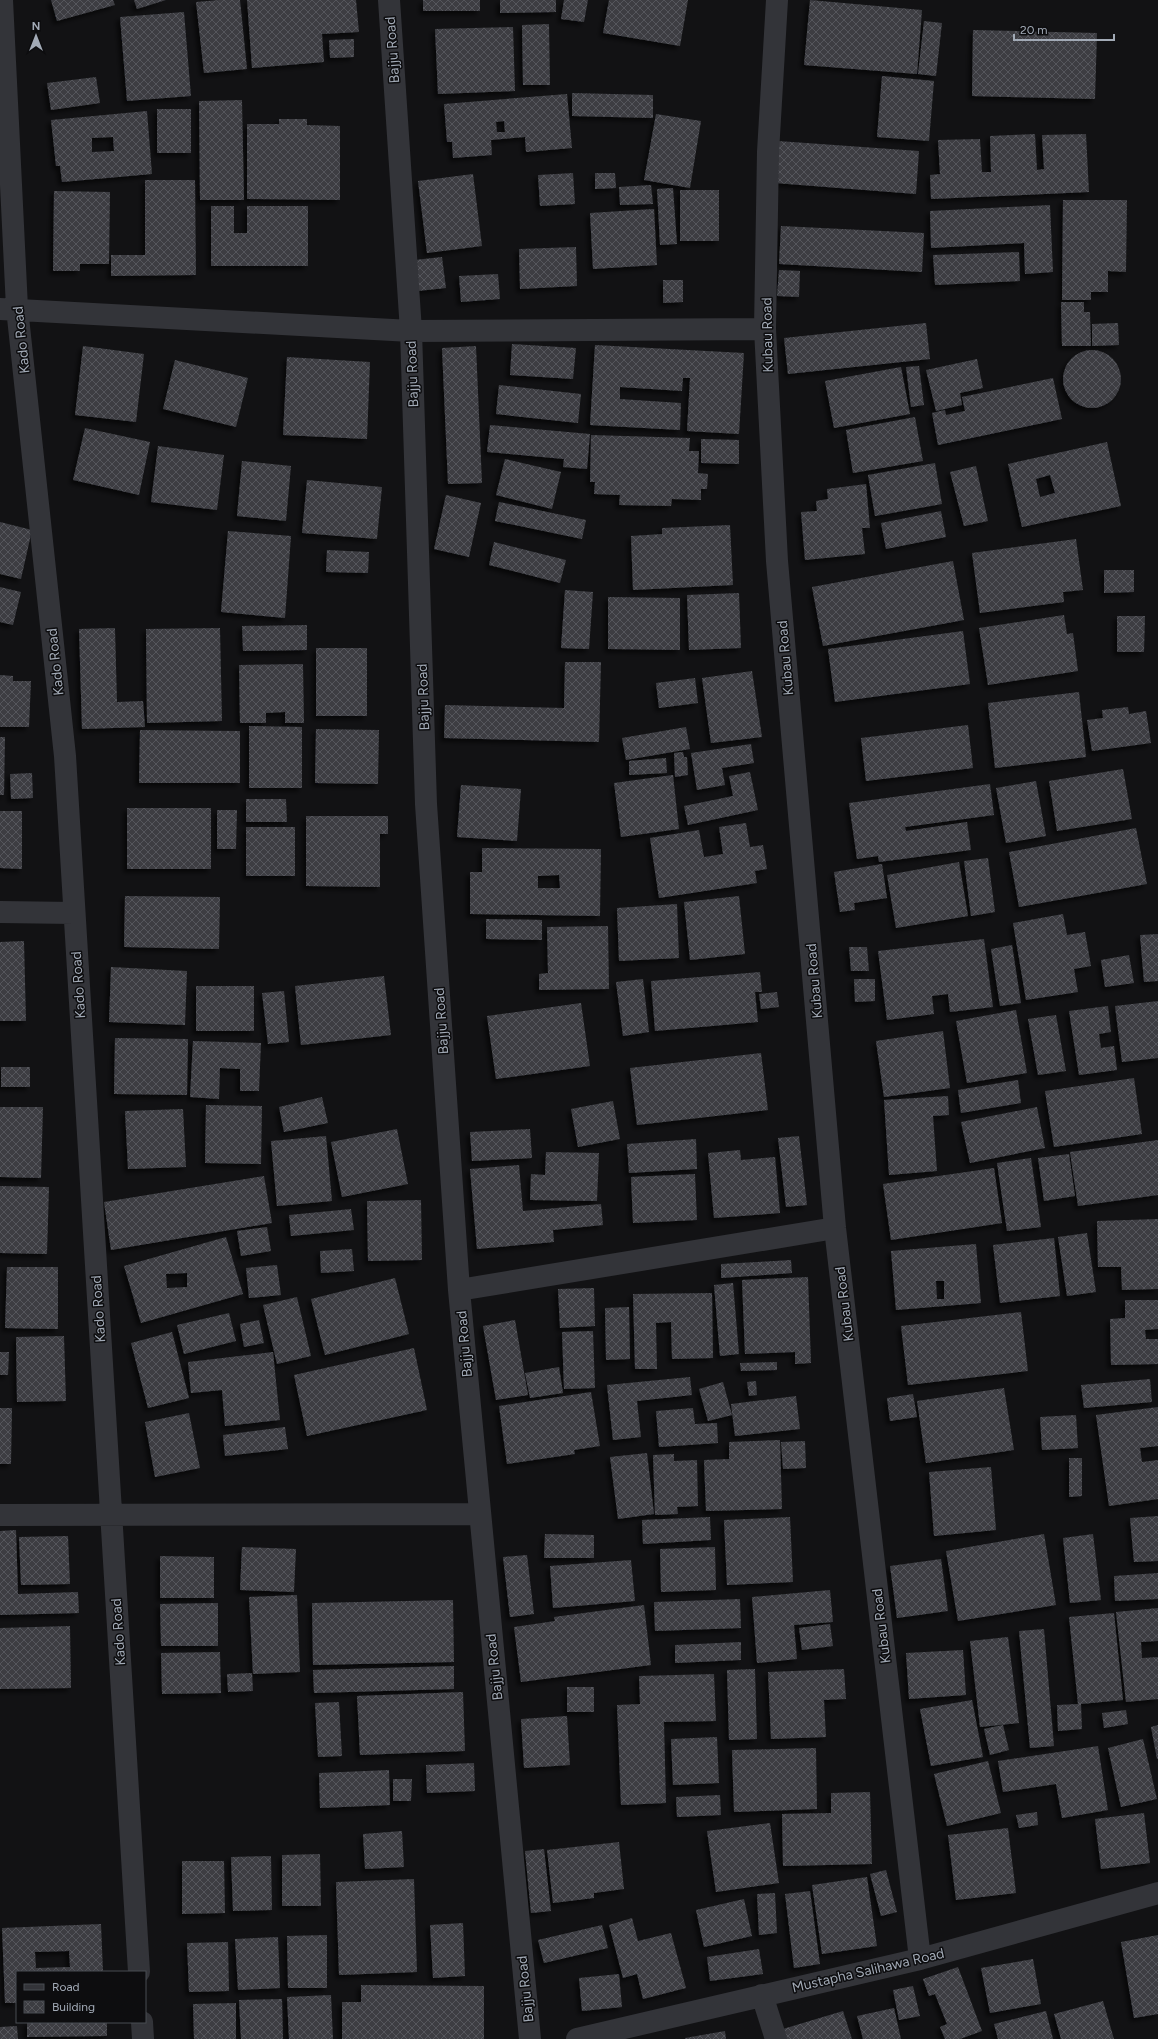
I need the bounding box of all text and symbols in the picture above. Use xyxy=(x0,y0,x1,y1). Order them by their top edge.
north arrow xyxy=(16,16,56,56)
street label: Bajju Road xyxy=(382,16,403,84)
scale bar xyxy=(1014,16,1114,42)
text: N xyxy=(32,20,40,33)
text: 20 m xyxy=(1020,23,1048,37)
street label: Kubau Road xyxy=(758,297,777,373)
street label: Kado Road xyxy=(10,305,33,374)
street label: Bajju Road xyxy=(403,340,422,408)
street label: Kubau Road xyxy=(774,620,797,696)
street label: Kado Road xyxy=(44,627,67,696)
street label: Bajju Road xyxy=(414,663,433,731)
street label: Kubau Road xyxy=(803,943,826,1019)
street label: Kado Road xyxy=(68,951,89,1019)
street label: Bajju Road xyxy=(431,987,452,1055)
street label: Kubau Road xyxy=(831,1266,858,1342)
street label: Kado Road xyxy=(88,1275,109,1343)
street label: Bajju Road xyxy=(453,1310,476,1378)
street label: Kubau Road xyxy=(868,1588,895,1664)
street label: Kado Road xyxy=(108,1598,129,1666)
street label: Bajju Road xyxy=(483,1633,506,1701)
street label: Mustapha Salihawa Road xyxy=(790,1945,946,1996)
street label: Bajju Road xyxy=(514,1955,537,2023)
legend xyxy=(16,1971,146,2023)
text: Road xyxy=(52,1980,80,1994)
text: Building xyxy=(52,2000,95,2014)

